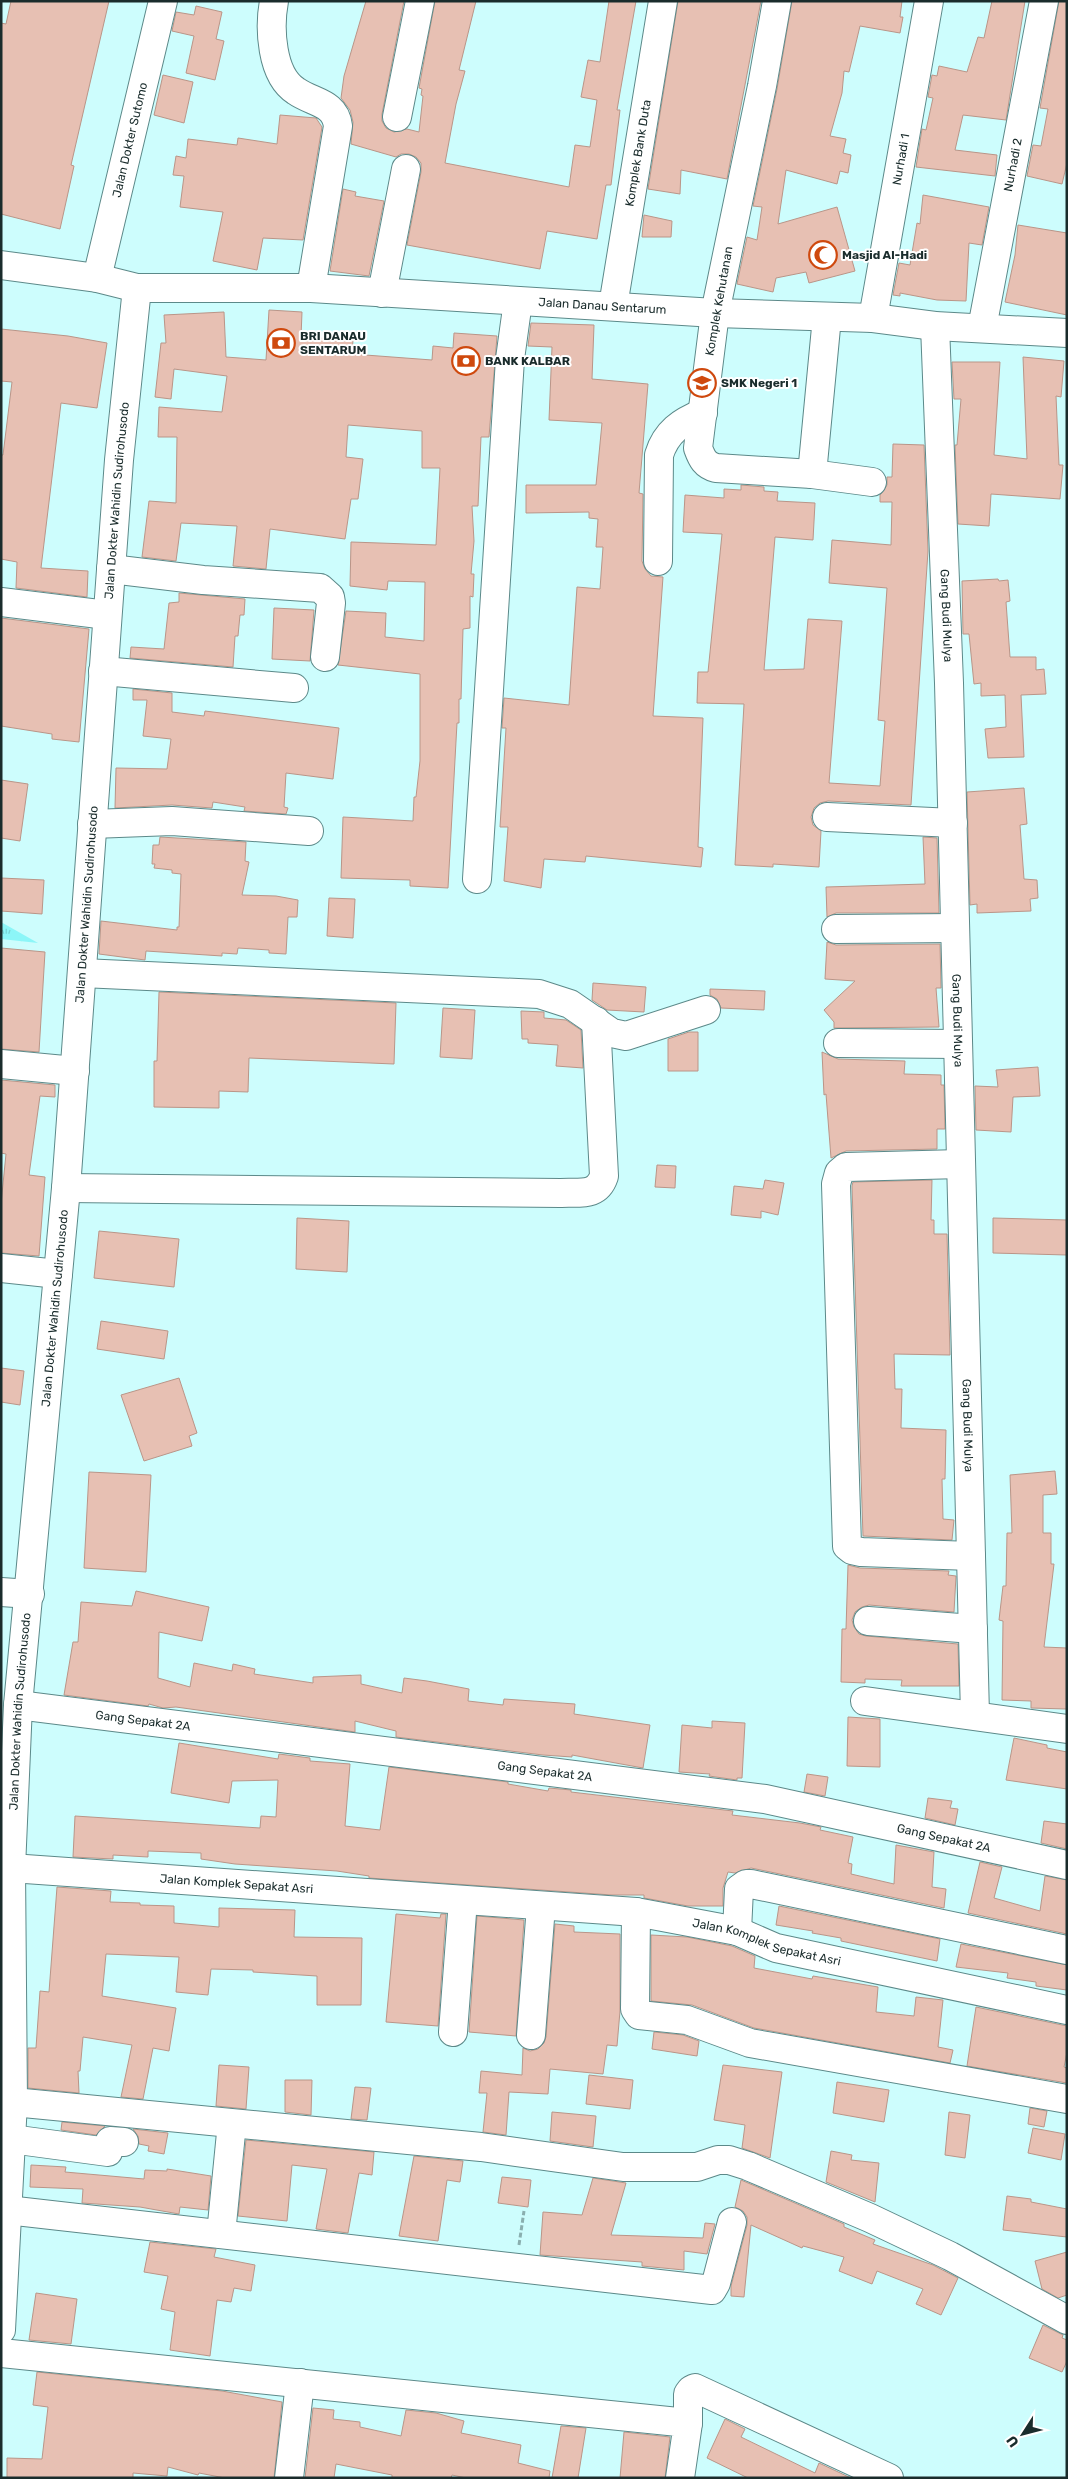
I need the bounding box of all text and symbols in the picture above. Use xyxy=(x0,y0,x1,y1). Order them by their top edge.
street label: Jalan Dokter Sutomo xyxy=(109,81,150,199)
street label: Komplek Bank Duta xyxy=(622,99,654,208)
street label: Nurhadi 1 xyxy=(890,133,912,186)
street label: Nurhadi 2 xyxy=(1001,137,1025,193)
mosque icon: Masjid Al-Hadi xyxy=(808,240,838,270)
street label: Komplek Kehutanan xyxy=(702,245,736,357)
place label: Masjid Al-Hadi xyxy=(842,248,927,262)
street label: Jalan Danau Sentarum xyxy=(538,295,667,317)
bank icon: BRI DANAU SENTARUM xyxy=(266,328,296,358)
place label: BRI DANAU SENTARUM xyxy=(300,329,367,357)
bank icon: BANK KALBAR xyxy=(451,346,481,376)
place label: BANK KALBAR xyxy=(485,354,570,368)
school or university icon: SMK Negeri 1 xyxy=(687,368,717,398)
place label: SMK Negeri 1 xyxy=(721,376,797,390)
street label: Jalan Dokter Wahidin Sudirohusodo xyxy=(102,401,132,600)
street label: Gang Budi Mulya xyxy=(938,569,955,663)
street label: Jalan Dokter Wahidin Sudirohusodo xyxy=(72,805,101,1004)
street label: Gang Budi Mulya xyxy=(949,974,966,1067)
street label: Jalan Dokter Wahidin Sudirohusodo xyxy=(39,1209,71,1407)
street label: Gang Budi Mulya xyxy=(960,1379,976,1472)
street label: Jalan Dokter Wahidin Sudirohusodo xyxy=(6,1612,34,1811)
street label: Gang Sepakat 2A xyxy=(95,1708,191,1734)
street label: Gang Sepakat 2A xyxy=(497,1758,593,1784)
street label: Gang Sepakat 2A xyxy=(896,1821,992,1855)
street label: Jalan Komplek Sepakat Asri xyxy=(159,1871,314,1896)
street label: Jalan Komplek Sepakat Asri xyxy=(691,1916,842,1969)
north arrow xyxy=(998,2409,1048,2459)
text: U xyxy=(1003,2432,1023,2450)

